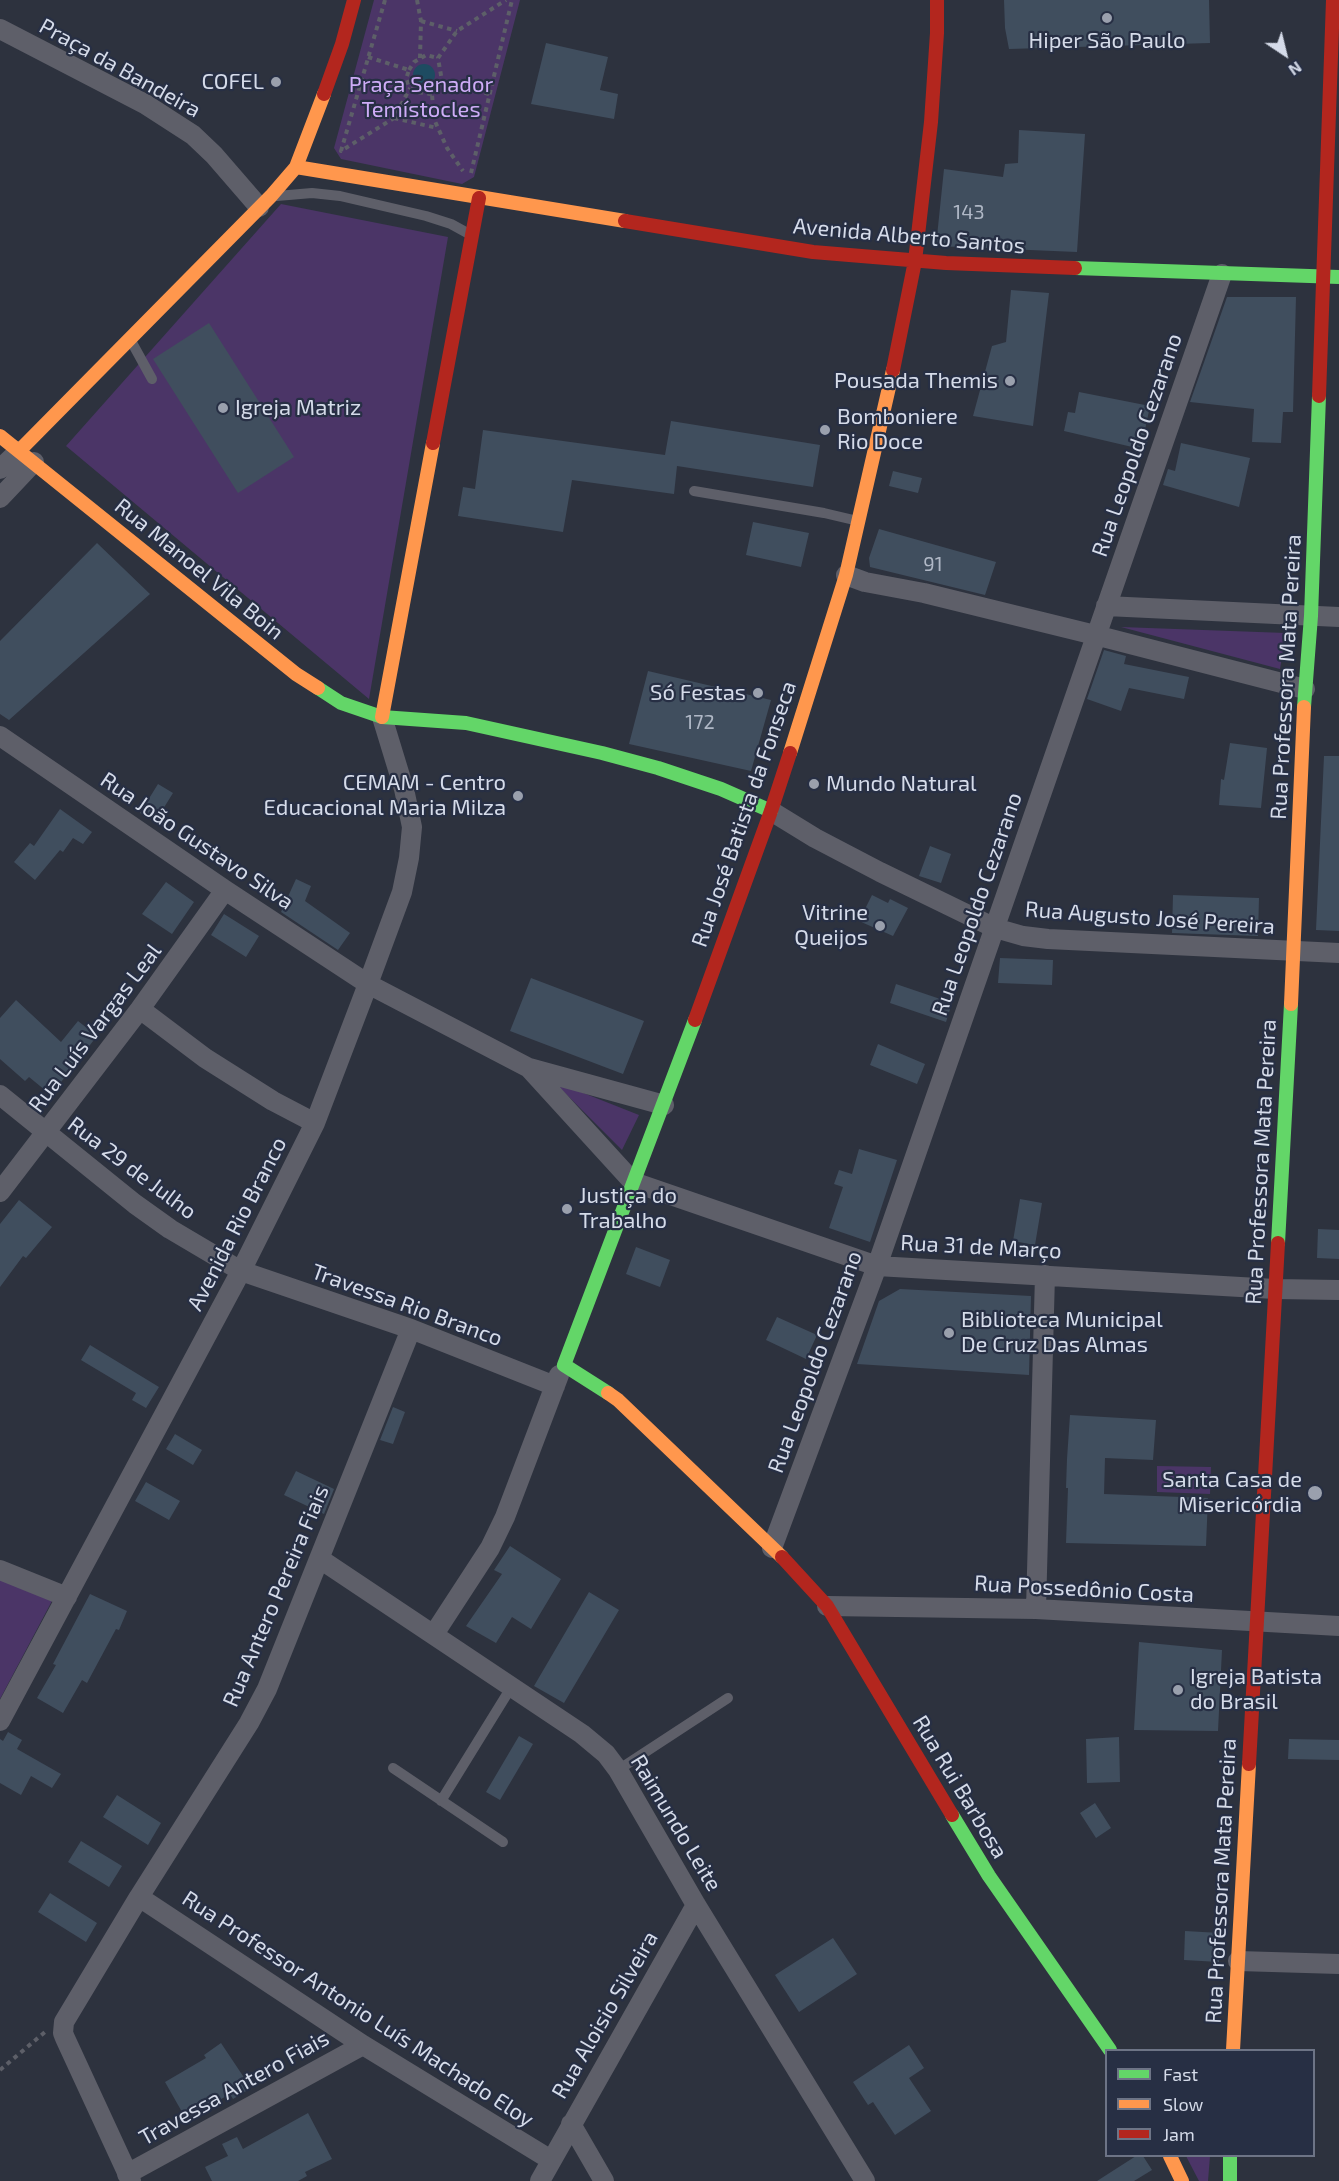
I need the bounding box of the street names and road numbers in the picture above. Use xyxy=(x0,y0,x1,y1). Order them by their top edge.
street label: Praça da Bandeira xyxy=(35,13,205,123)
street label: Avenida Alberto Santos xyxy=(792,213,1026,259)
street label: Rua Leopoldo Cezarano xyxy=(1086,330,1188,560)
street label: Rua Manoel Vila Boin xyxy=(109,493,289,645)
street label: Rua Professora Mata Pereira xyxy=(1265,534,1307,820)
street label: Rua José Batista da Fonseca xyxy=(686,678,802,950)
street label: Rua João Gustavo Silva xyxy=(96,767,298,915)
street label: Rua Leopoldo Cezarano xyxy=(926,789,1028,1019)
street label: Rua Augusto José Pereira xyxy=(1024,896,1276,940)
street label: Rua Luís Vargas Leal xyxy=(23,939,167,1117)
street label: Rua Professora Mata Pereira xyxy=(1240,1019,1282,1305)
street label: Rua 29 de Julho xyxy=(63,1111,201,1225)
street label: Avenida Rio Branco xyxy=(182,1133,292,1315)
street label: Rua 31 de Março xyxy=(900,1230,1062,1264)
street label: Rua Leopoldo Cezarano xyxy=(763,1247,867,1477)
street label: Travessa Rio Branco xyxy=(308,1258,506,1352)
street label: Rua Antero Pereira Fiais xyxy=(217,1481,335,1711)
street label: Rua Possedônio Costa xyxy=(973,1570,1195,1608)
street label: Rua Rui Barbosa xyxy=(907,1711,1013,1863)
street label: Rua Professora Mata Pereira xyxy=(1200,1738,1242,2024)
street label: Raimundo Leite xyxy=(625,1750,727,1896)
street label: Rua Professor Antonio Luís Machado Eloy xyxy=(177,1885,539,2133)
street label: Rua Aloisio Silveira xyxy=(546,1927,664,2103)
street label: Travessa Antero Fiais xyxy=(134,2025,334,2151)

